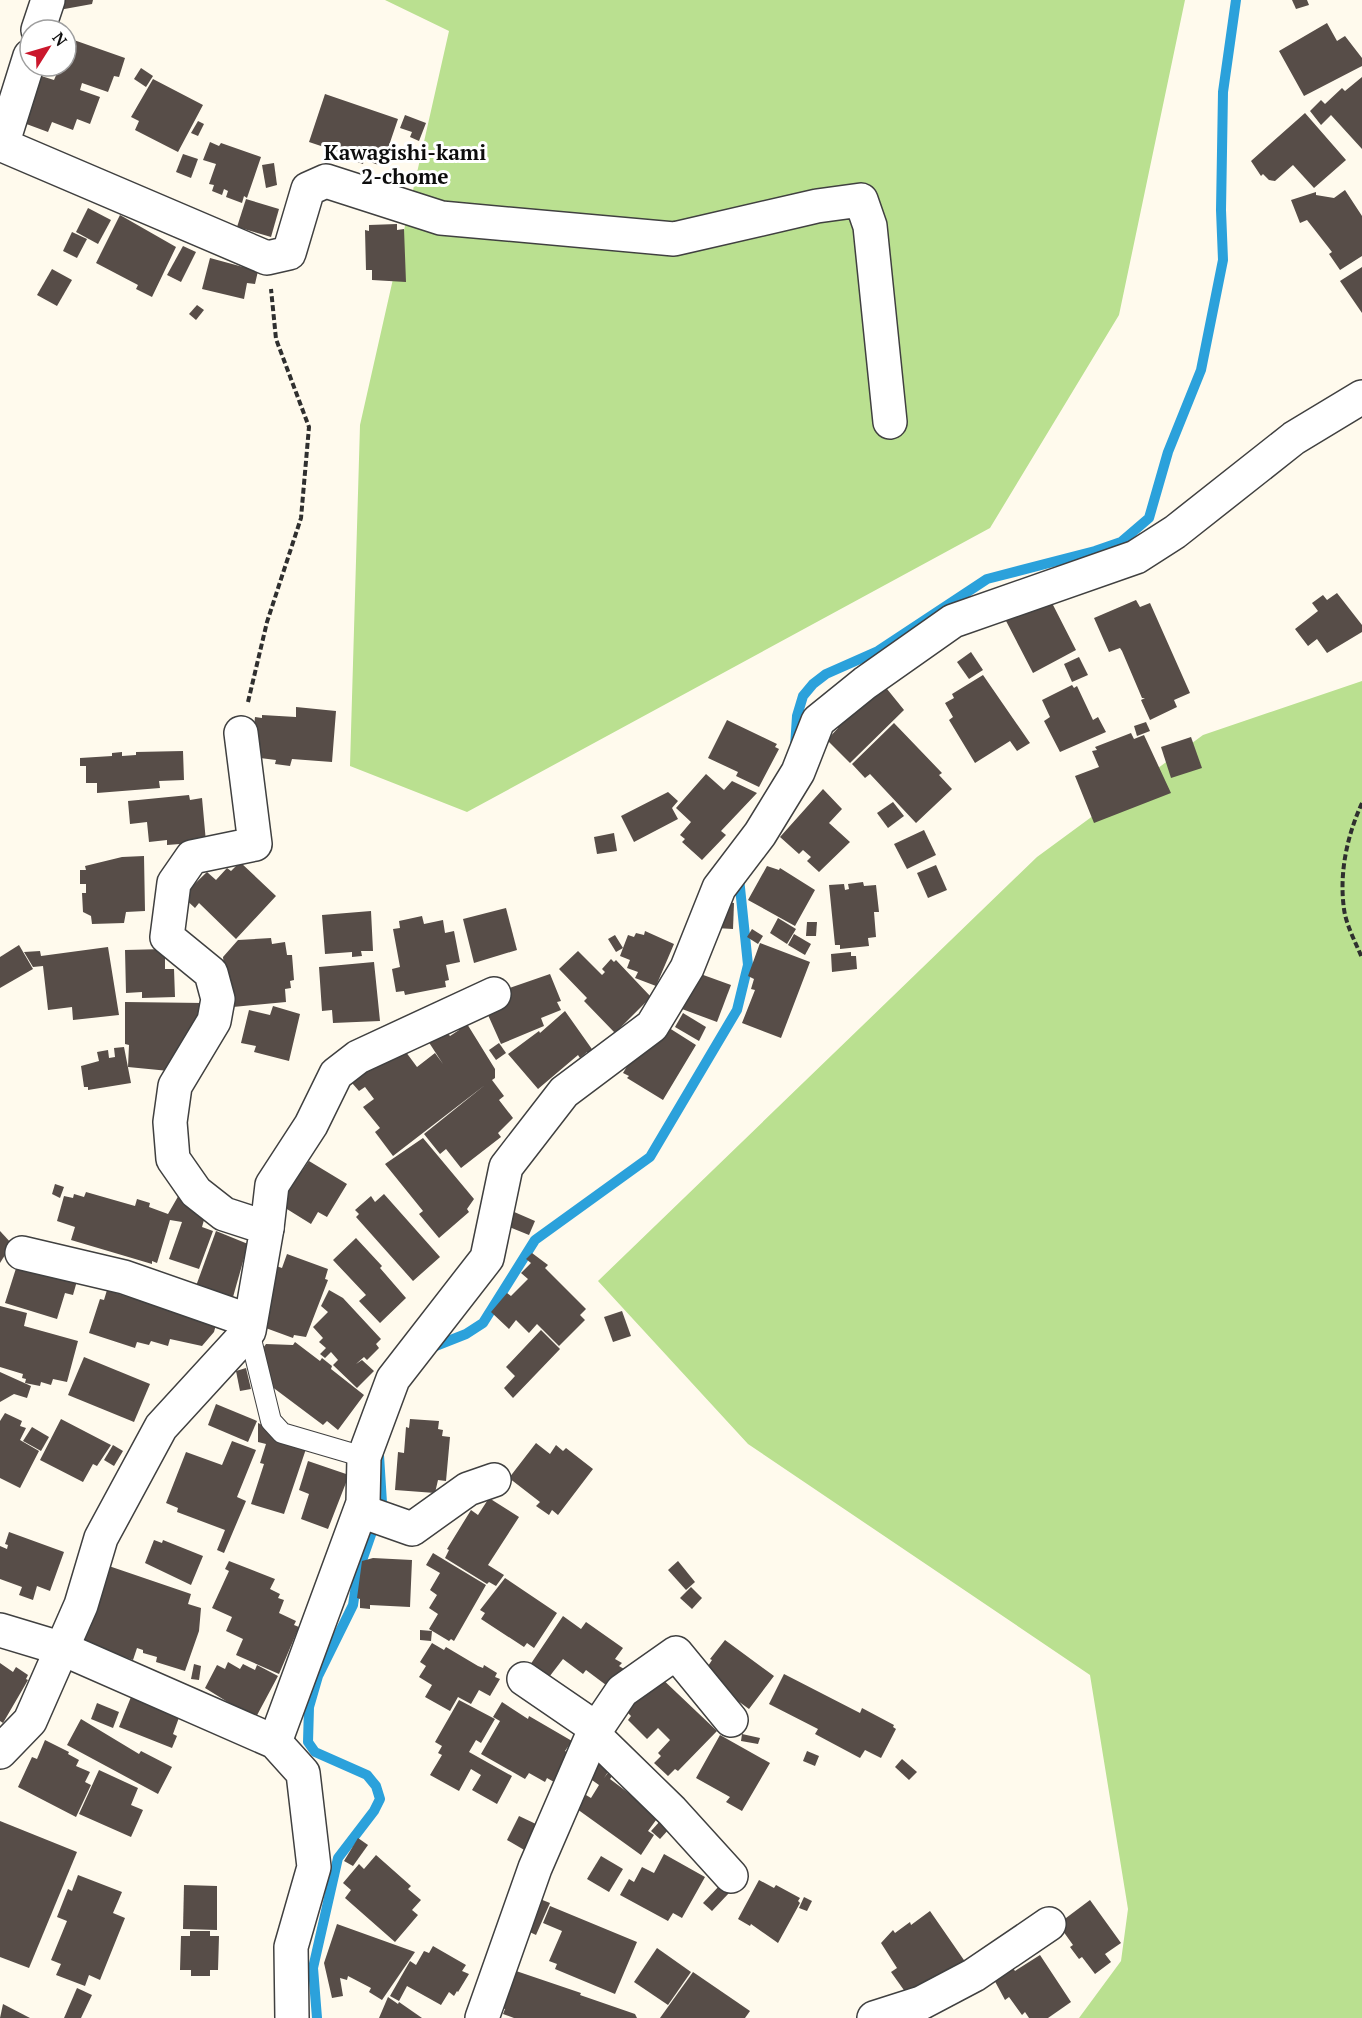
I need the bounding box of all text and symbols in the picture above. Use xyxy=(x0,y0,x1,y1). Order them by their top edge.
north arrow xyxy=(18,18,78,78)
text: N xyxy=(48,28,72,50)
district label: Kawagishi-kami 2-chome xyxy=(324,138,486,190)

